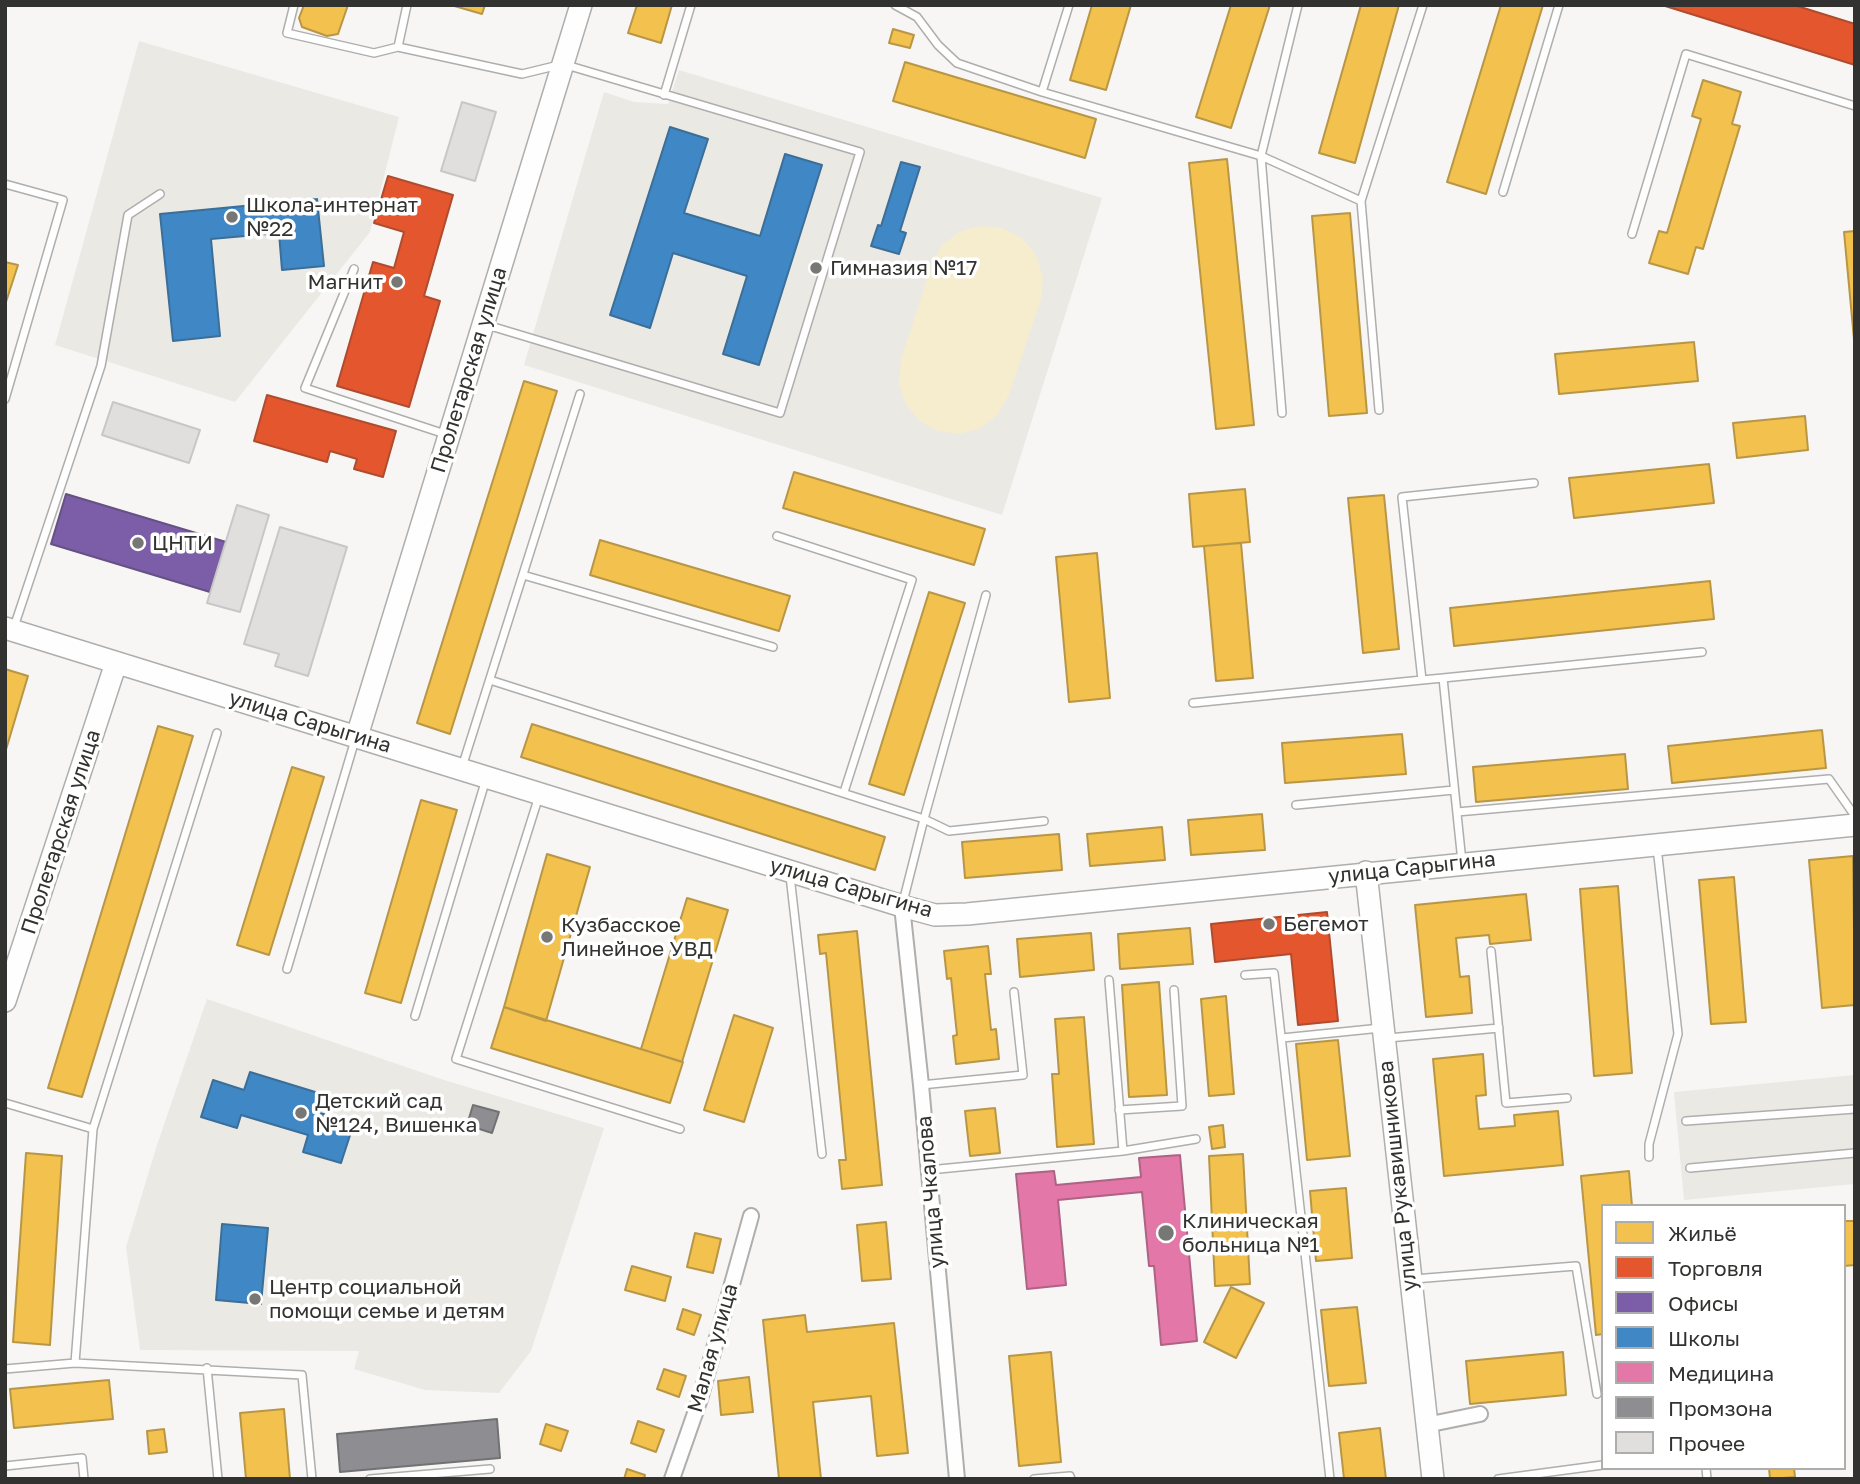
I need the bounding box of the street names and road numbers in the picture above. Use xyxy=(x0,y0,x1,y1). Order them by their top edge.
street label: Пролетарская улица xyxy=(426,264,512,476)
street label: улица Сарыгина xyxy=(226,685,394,759)
street label: Пролетарская улица xyxy=(16,726,106,938)
street label: улица Сарыгина xyxy=(1327,847,1497,889)
street label: улица Сарыгина xyxy=(767,853,935,923)
street label: улица Рукавишникова xyxy=(1373,1059,1423,1293)
street label: улица Чкалова xyxy=(912,1115,950,1269)
street label: Малая улица xyxy=(683,1281,743,1415)

